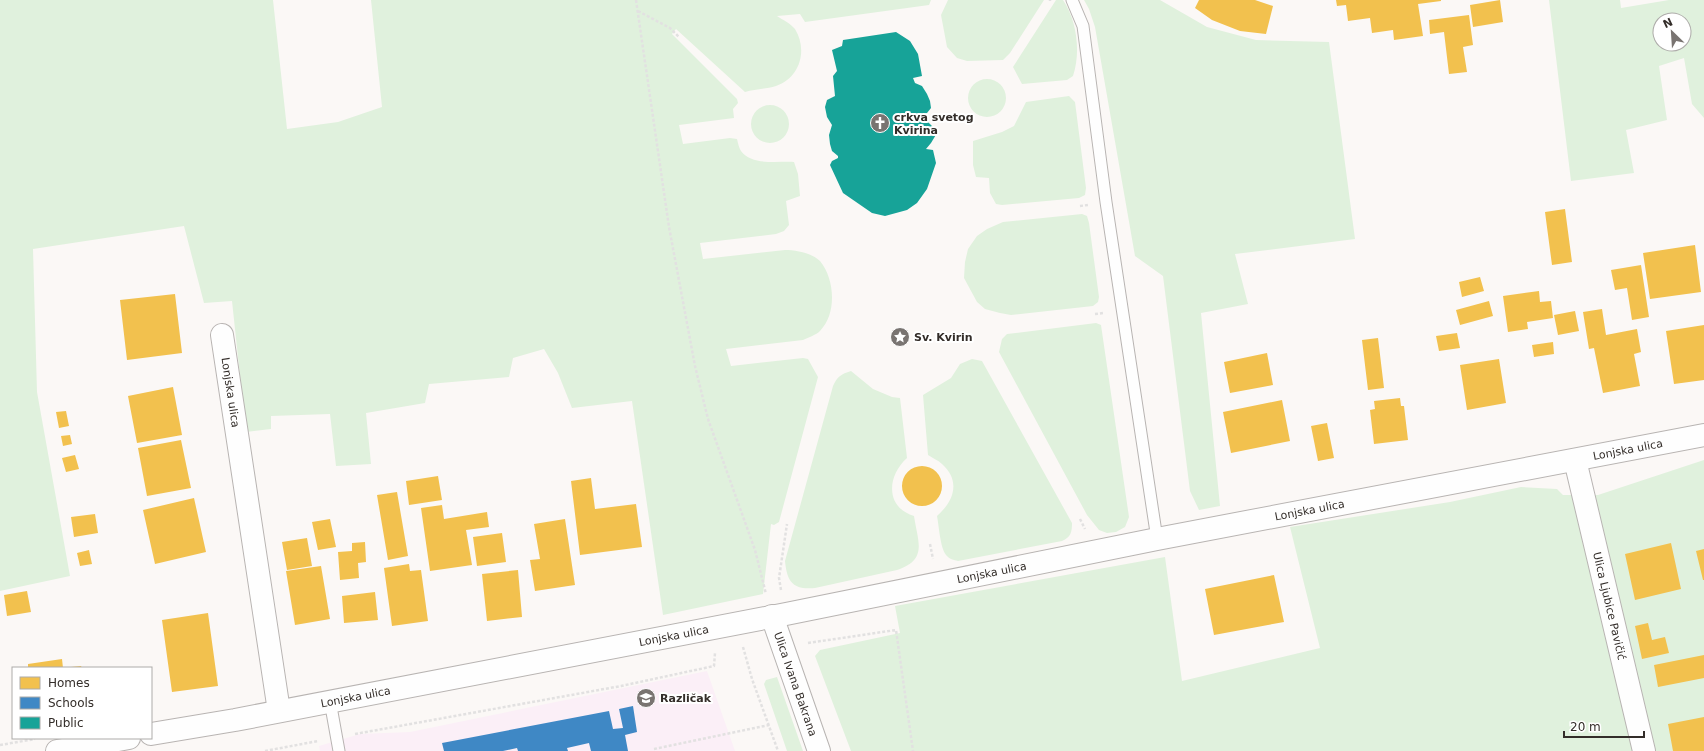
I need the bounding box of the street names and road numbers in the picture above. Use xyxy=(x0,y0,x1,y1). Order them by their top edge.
street label: Lonjska ulica xyxy=(219,356,242,428)
street label: Lonjska ulica xyxy=(1592,436,1664,462)
street label: Lonjska ulica xyxy=(1274,497,1345,523)
street label: Ulica Ljubice Pavičić xyxy=(1591,551,1629,661)
street label: Lonjska ulica xyxy=(956,559,1028,586)
street label: Lonjska ulica xyxy=(638,623,710,649)
street label: Ulica Ivana Bakrana xyxy=(771,630,820,738)
street label: Lonjska ulica xyxy=(320,684,392,710)

